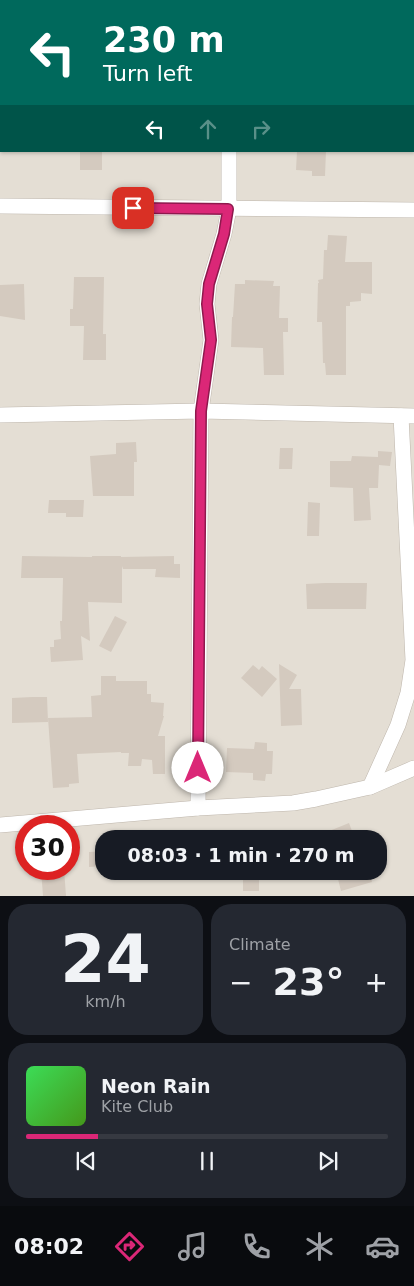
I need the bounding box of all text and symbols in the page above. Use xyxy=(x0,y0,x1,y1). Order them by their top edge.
icon: left xyxy=(20,20,85,85)
text: 230 m xyxy=(103,20,225,60)
text: Turn left xyxy=(103,61,192,86)
icon: left xyxy=(141,115,169,143)
icon: ahead xyxy=(194,115,222,143)
icon: right xyxy=(247,115,275,143)
pin xyxy=(112,187,154,229)
icon: arrive xyxy=(119,194,147,222)
position arrow xyxy=(171,741,223,793)
speed limit sign: 30 xyxy=(15,815,80,880)
text: 08:03 · 1 min · 270 m xyxy=(127,844,355,866)
text: 24 xyxy=(60,922,151,997)
text: Climate xyxy=(229,935,291,954)
text: 23° xyxy=(273,960,344,1004)
text: − xyxy=(229,966,252,999)
text: + xyxy=(365,966,388,999)
text: km/h xyxy=(85,992,126,1011)
text: Neon Rain xyxy=(101,1075,210,1097)
text: Kite Club xyxy=(101,1097,173,1116)
icon: previous xyxy=(72,1147,100,1175)
icon: pause xyxy=(193,1147,221,1175)
icon: next xyxy=(314,1147,342,1175)
icon: directions xyxy=(112,1229,147,1264)
icon: music xyxy=(175,1229,210,1264)
icon: phone xyxy=(239,1229,274,1264)
icon: climate xyxy=(302,1229,337,1264)
icon: car xyxy=(365,1229,400,1264)
text: 08:02 xyxy=(14,1234,84,1259)

